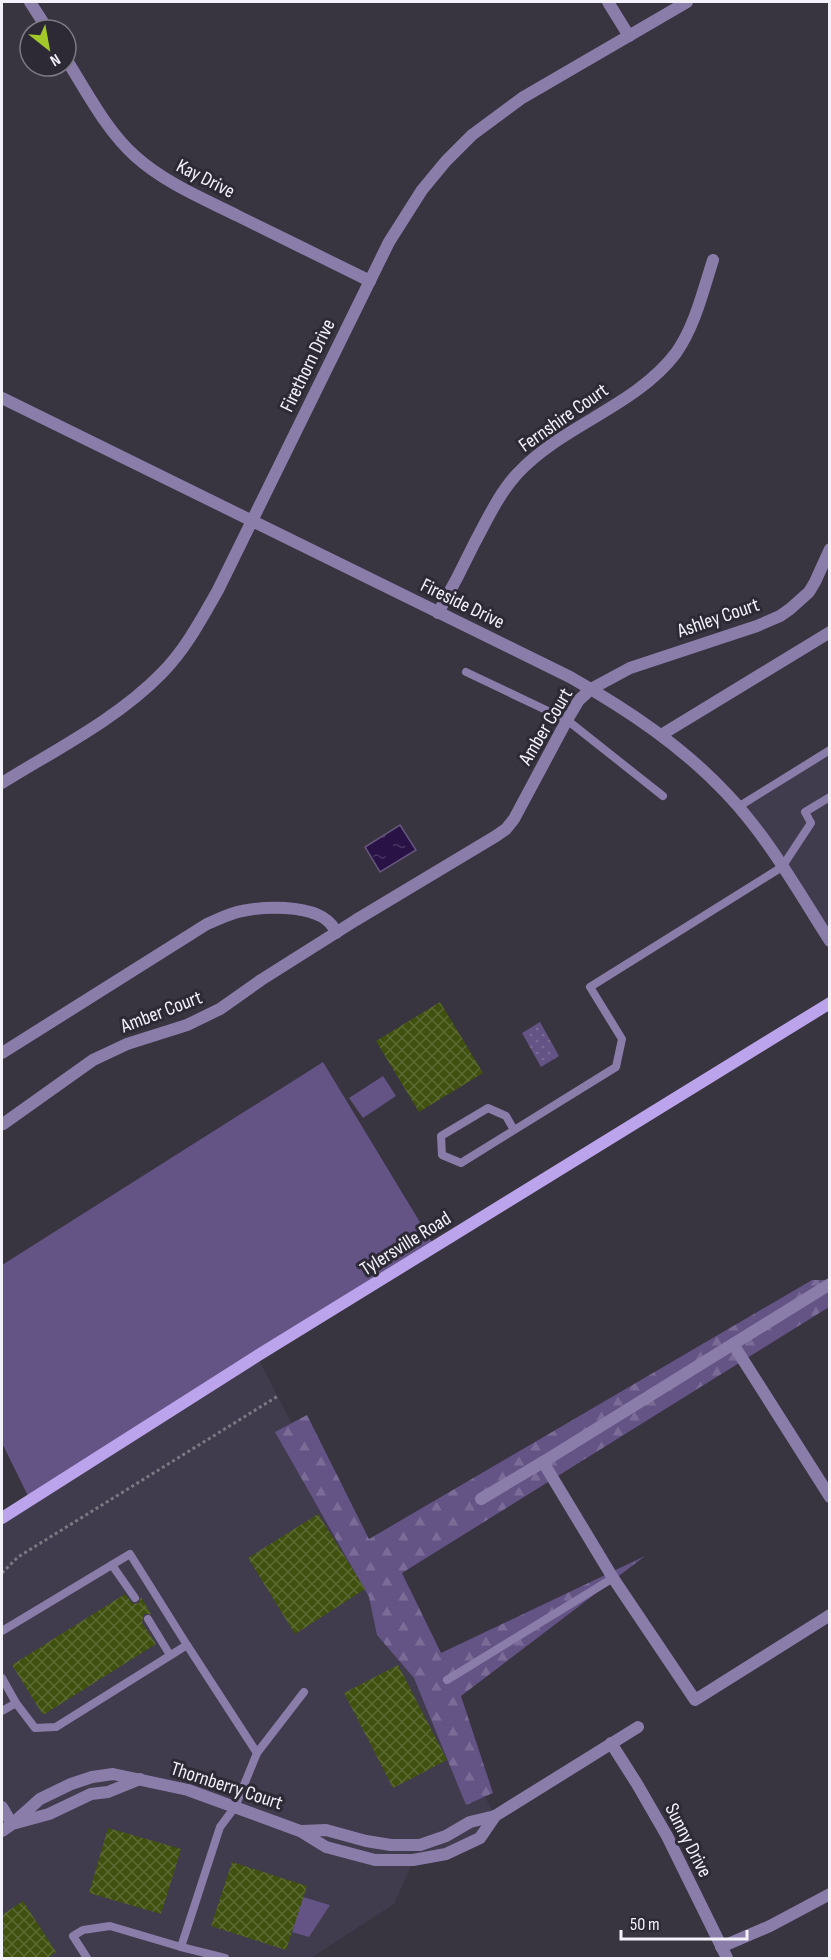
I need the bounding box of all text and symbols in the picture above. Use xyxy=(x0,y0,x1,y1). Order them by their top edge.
north arrow xyxy=(18,18,78,78)
text: N xyxy=(46,49,64,70)
street label: Kay Drive xyxy=(172,154,239,204)
street label: Firethorn Drive xyxy=(275,315,341,416)
street label: Fernshire Court xyxy=(514,378,613,457)
street label: Fireside Drive xyxy=(417,573,508,635)
street label: Ashley Court xyxy=(673,593,762,643)
street label: Amber Court xyxy=(513,684,578,770)
street label: Amber Court xyxy=(116,985,205,1039)
street label: Tylersville Road xyxy=(356,1206,455,1281)
street label: Thornberry Court xyxy=(168,1757,286,1815)
street label: Sunny Drive xyxy=(659,1799,717,1881)
scale bar xyxy=(621,1903,747,1941)
text: 50 m xyxy=(630,1914,660,1935)

